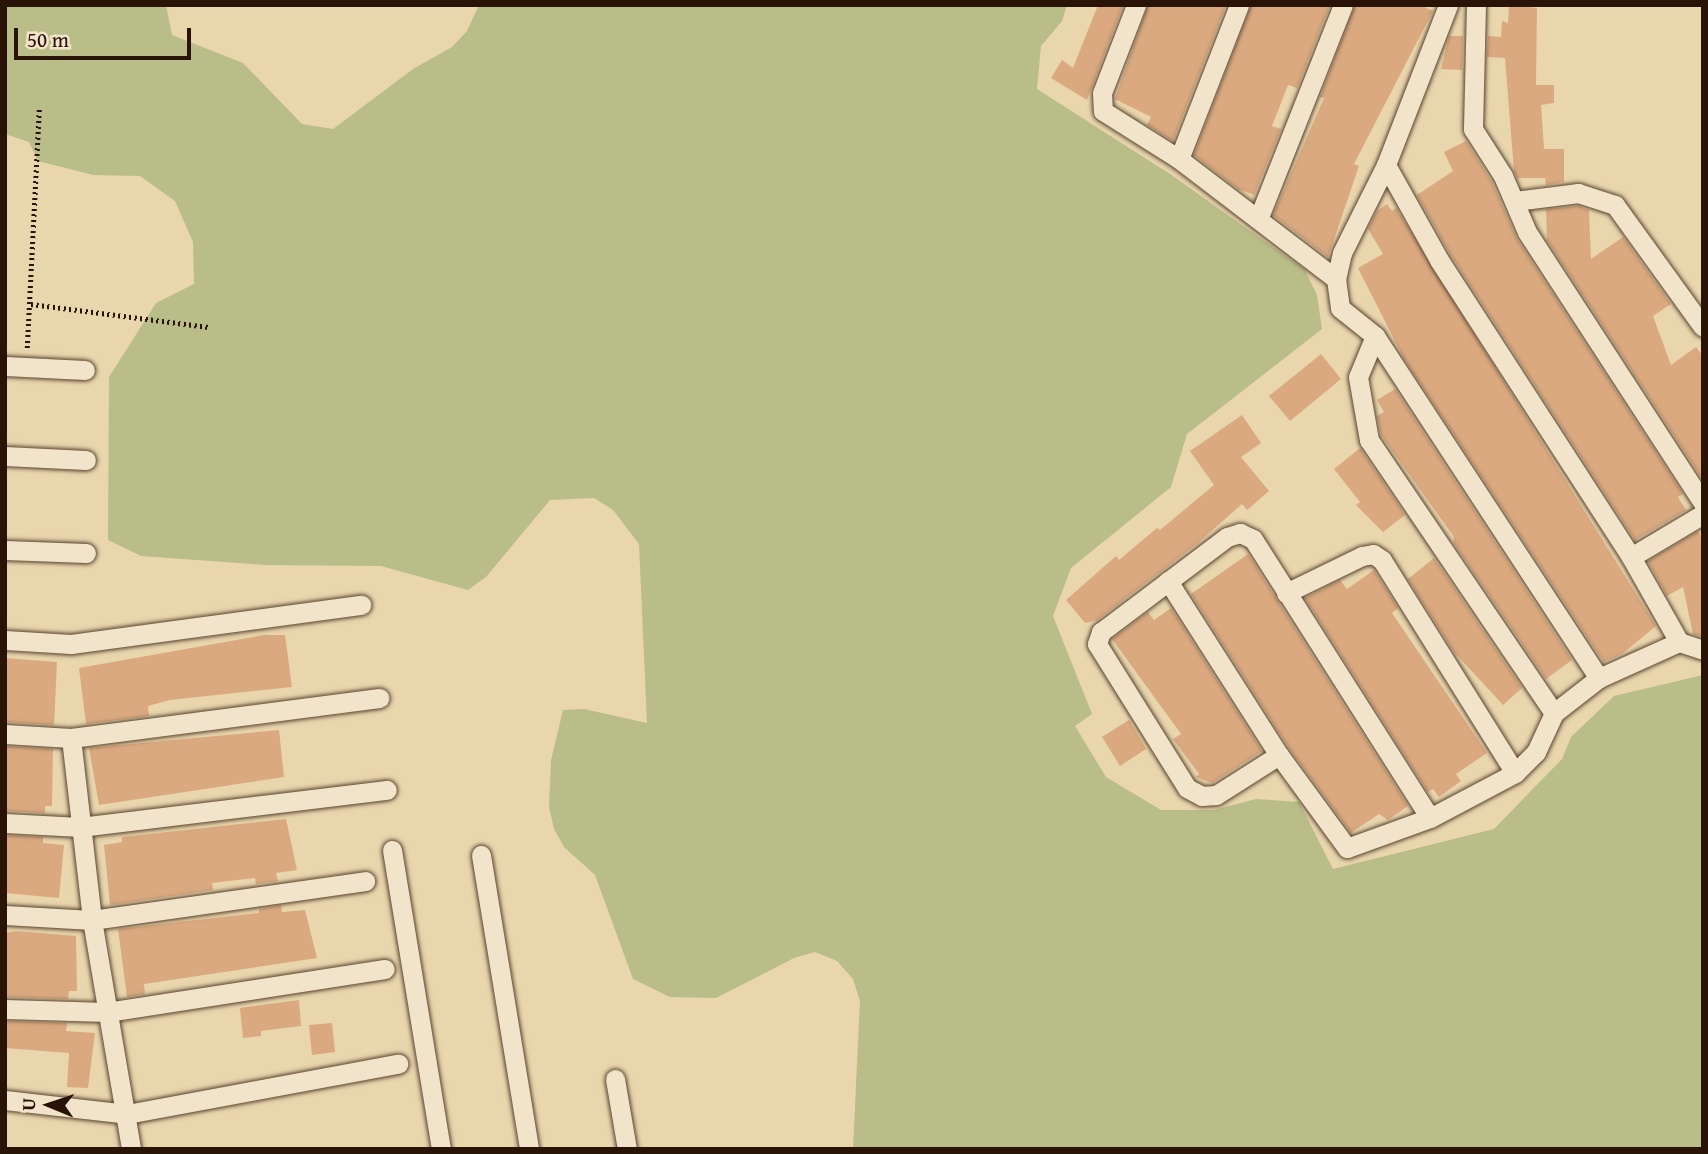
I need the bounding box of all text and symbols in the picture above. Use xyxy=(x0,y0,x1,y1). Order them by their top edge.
scale bar xyxy=(18,14,194,58)
text: 50 m xyxy=(27,24,69,55)
north arrow xyxy=(14,1070,84,1140)
text: U xyxy=(14,1097,42,1111)

